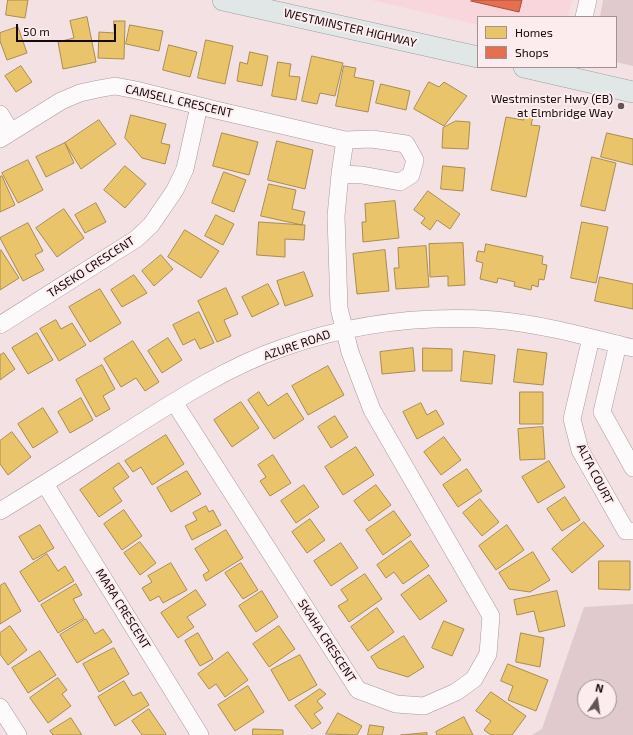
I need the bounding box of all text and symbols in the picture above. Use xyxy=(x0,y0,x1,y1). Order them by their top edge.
street label: WESTMINSTER HIGHWAY xyxy=(282,6,418,50)
scale bar xyxy=(18,16,118,42)
legend xyxy=(477,16,617,68)
text: 50 m xyxy=(23,24,50,38)
text: Homes xyxy=(515,25,553,39)
text: Shops xyxy=(515,45,549,59)
street label: CAMSELL CRESCENT xyxy=(124,82,234,120)
place label: Westminster Hwy (EB) at Elmbridge Way xyxy=(491,92,613,120)
marker: Westminster Hwy (EB) at Elmbridge Way xyxy=(616,101,626,111)
street label: TASEKO CRESCENT xyxy=(45,233,137,301)
street label: AZURE ROAD xyxy=(262,327,332,363)
street label: ALTA COURT xyxy=(574,441,616,507)
street label: MARA CRESCENT xyxy=(92,566,154,652)
street label: SKAHA CRESCENT xyxy=(295,597,359,685)
north arrow xyxy=(577,679,617,719)
text: N xyxy=(594,681,605,695)

